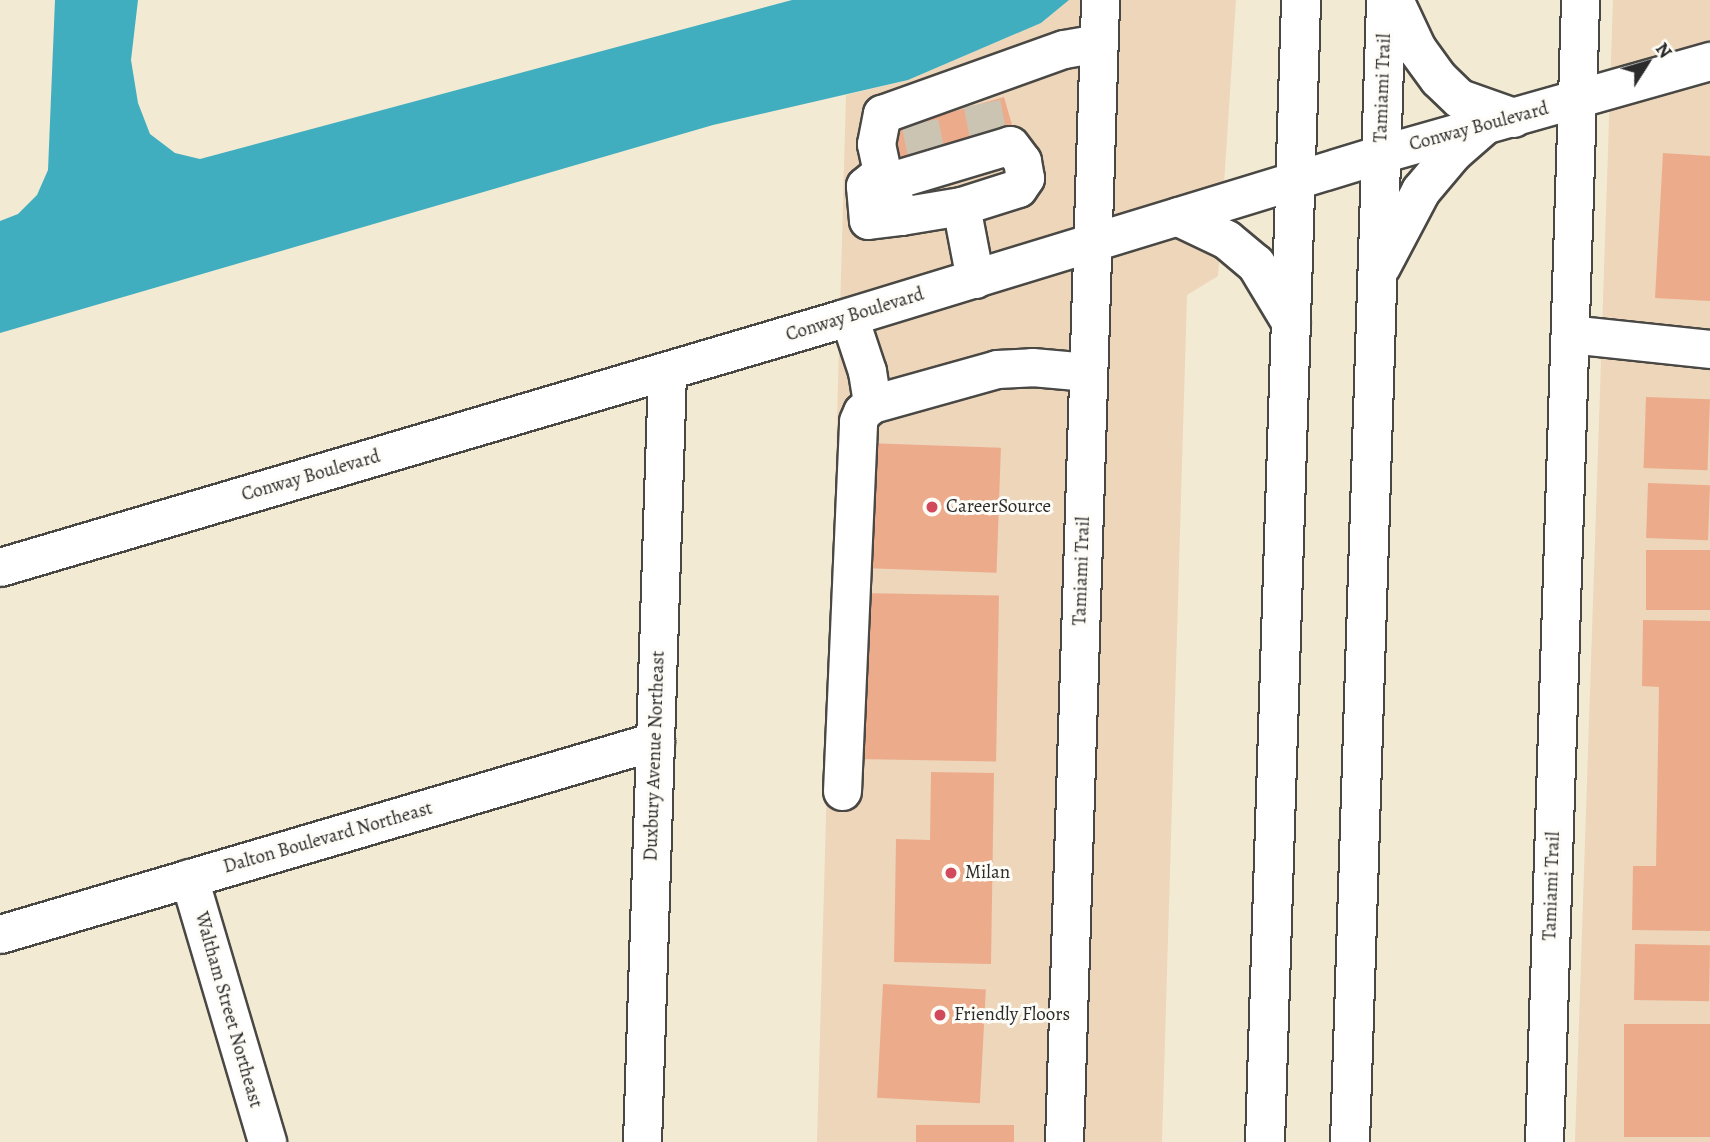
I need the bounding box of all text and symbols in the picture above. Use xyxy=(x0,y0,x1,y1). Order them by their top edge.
north arrow xyxy=(1612,28,1682,98)
street label: Tamiami Trail xyxy=(1370,33,1396,143)
text: N xyxy=(1649,37,1678,64)
street label: Conway Boulevard xyxy=(1407,97,1551,157)
street label: Conway Boulevard xyxy=(783,283,927,347)
street label: Conway Boulevard xyxy=(239,445,383,507)
place label: CareerSource xyxy=(946,496,1051,518)
marker: CareerSource xyxy=(924,499,940,515)
street label: Tamiami Trail xyxy=(1069,516,1095,626)
street label: Duxbury Avenue Northeast xyxy=(640,650,670,862)
street label: Dalton Boulevard Northeast xyxy=(221,797,435,879)
street label: Tamiami Trail xyxy=(1539,831,1565,941)
place label: Milan xyxy=(965,862,1010,884)
marker: Milan xyxy=(943,865,959,881)
street label: Waltham Street Northeast xyxy=(189,909,267,1111)
place label: Friendly Floors xyxy=(954,1004,1070,1026)
marker: Friendly Floors xyxy=(932,1007,948,1023)

